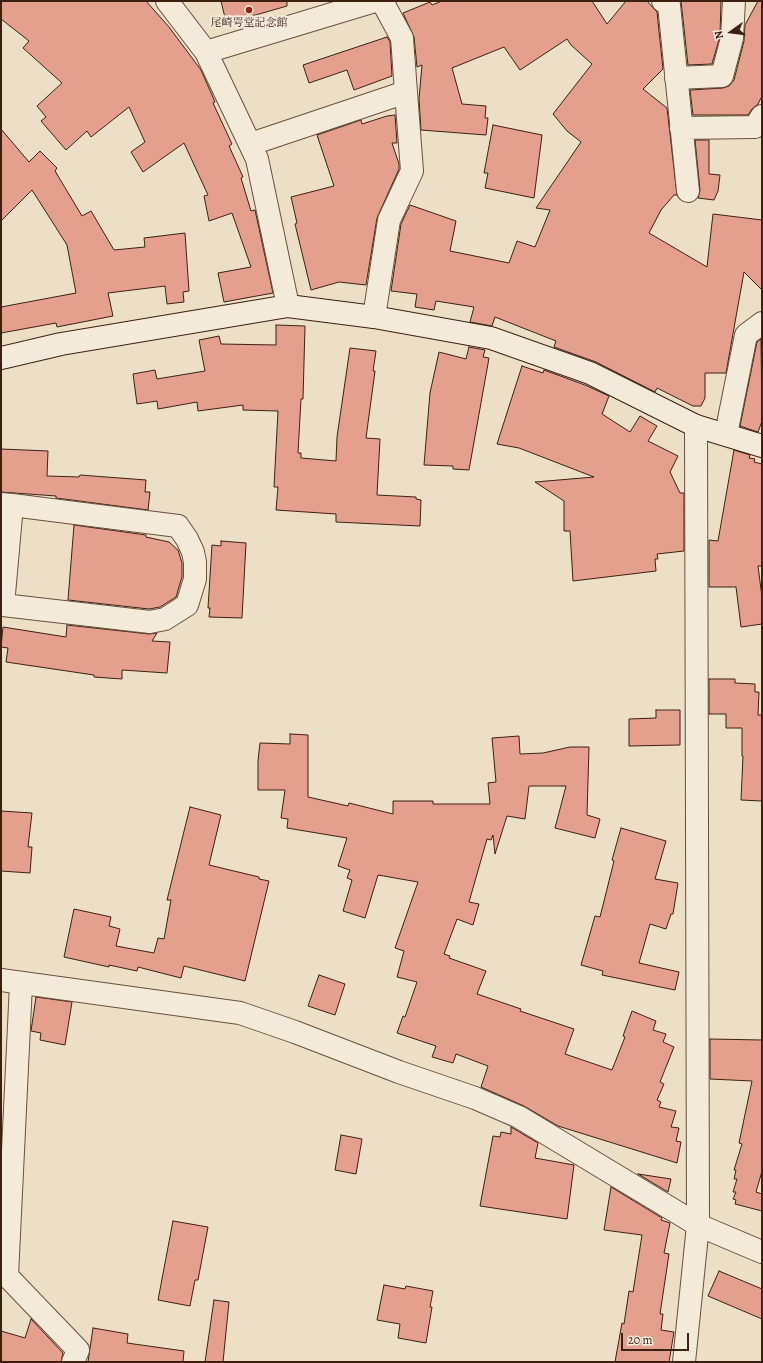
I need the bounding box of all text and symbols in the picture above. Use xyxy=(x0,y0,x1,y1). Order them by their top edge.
marker: 尾崎咢堂記念館 xyxy=(244,5,254,15)
north arrow xyxy=(711,12,751,52)
place label: 尾崎咢堂記念館 xyxy=(211,16,287,30)
text: N xyxy=(711,29,727,41)
scale bar xyxy=(623,1325,691,1351)
text: 20 m xyxy=(628,1332,652,1348)

